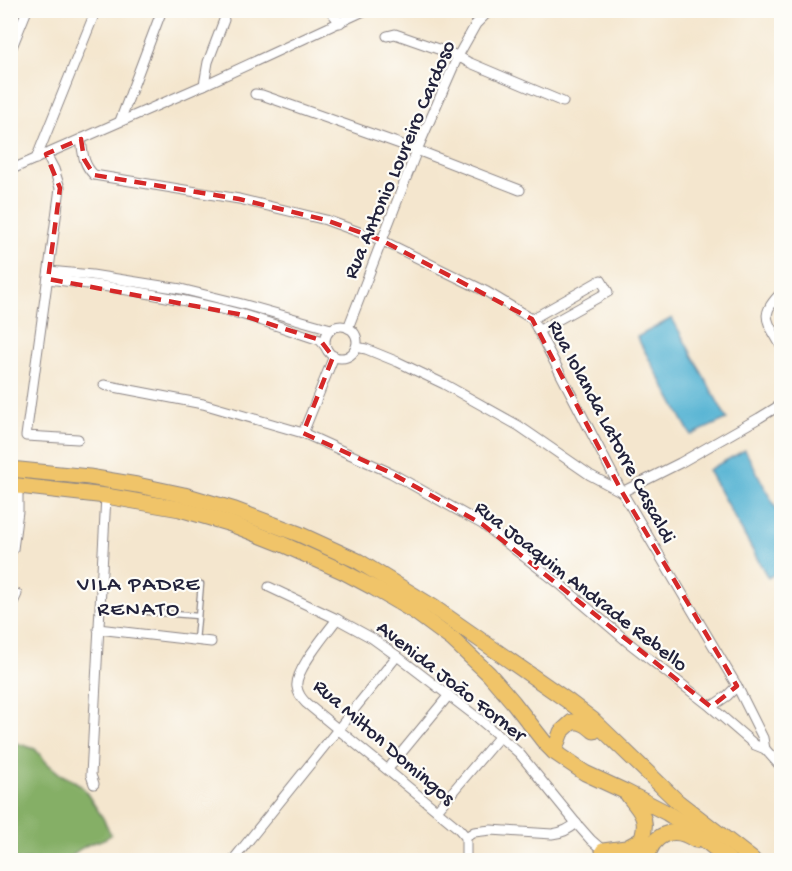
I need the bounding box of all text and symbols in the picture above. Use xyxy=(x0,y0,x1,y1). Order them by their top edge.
street label: Rua Antonio Loureiro Cardoso xyxy=(340,37,463,283)
street label: Rua Iolanda Latorre Cascaldi xyxy=(540,317,679,549)
street label: Rua Joaquim Andrade Rebello xyxy=(468,497,692,679)
district label: VILA PADRE RENATO xyxy=(76,573,201,624)
street label: Avenida João Forner xyxy=(370,617,531,750)
street label: Rua Milton Domingos xyxy=(306,675,460,813)

